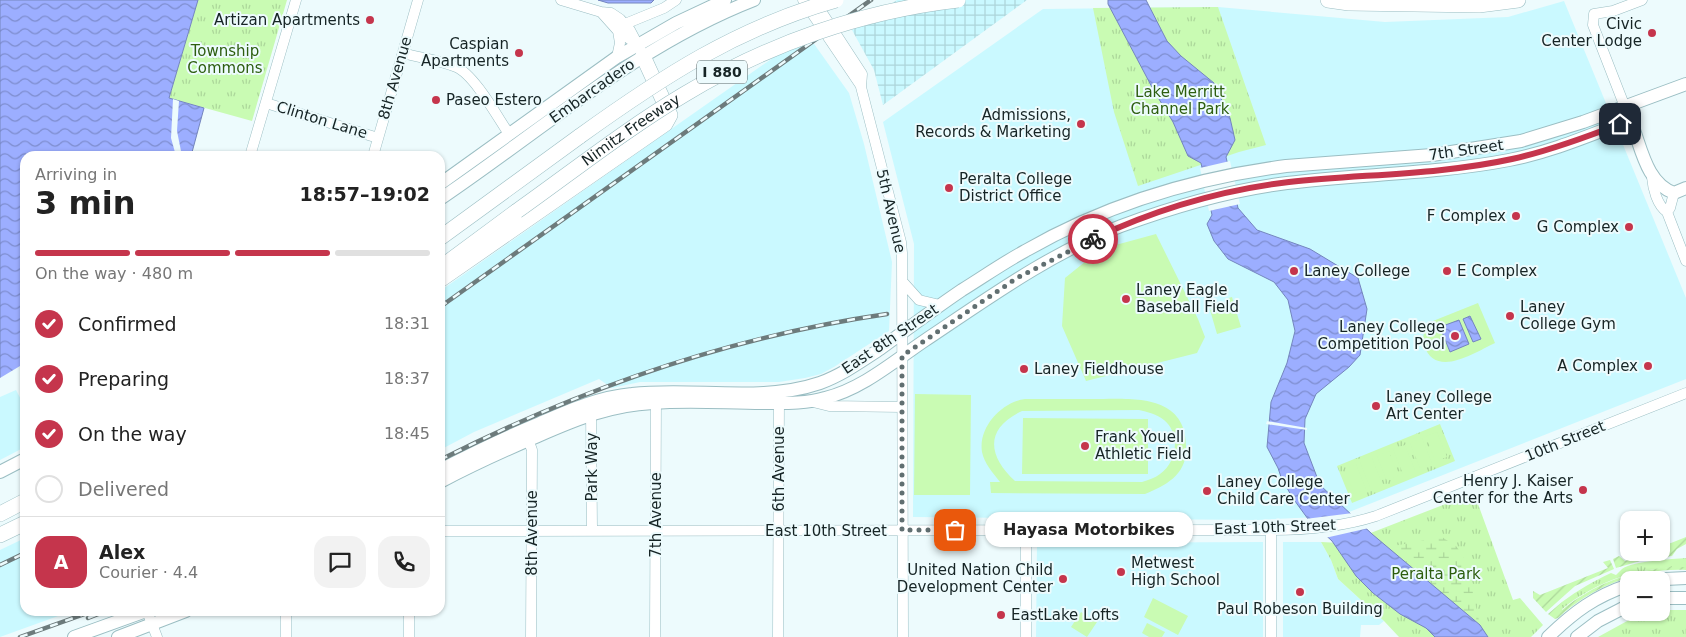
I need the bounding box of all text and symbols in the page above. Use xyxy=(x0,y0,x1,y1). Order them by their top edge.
place label: Artizan Apartments xyxy=(214,11,360,29)
marker: Artizan Apartments xyxy=(364,14,376,26)
place label: Civic Center Lodge xyxy=(1541,15,1642,50)
marker: Civic Center Lodge xyxy=(1646,27,1658,39)
street label: 8th Avenue xyxy=(375,34,415,122)
place label: Caspian Apartments xyxy=(421,35,509,70)
park label: Township Commons xyxy=(187,42,263,77)
marker: Caspian Apartments xyxy=(513,47,525,59)
street label: Embarcadero xyxy=(546,55,638,127)
road number: I 880 xyxy=(697,61,747,84)
park label: Lake Merritt Channel Park xyxy=(1131,83,1230,118)
street label: Nimitz Freeway xyxy=(578,90,684,170)
place label: Paseo Estero xyxy=(446,91,542,109)
marker: Paseo Estero xyxy=(430,94,442,106)
street label: Clinton Lane xyxy=(274,98,370,142)
pin xyxy=(1599,103,1641,145)
place label: Admissions, Records & Marketing xyxy=(915,106,1071,141)
icon: home xyxy=(1606,110,1634,138)
marker: Admissions, Records & Marketing xyxy=(1075,118,1087,130)
street label: 7th Street xyxy=(1427,136,1505,164)
text: Arriving in xyxy=(35,165,117,184)
street label: 5th Avenue xyxy=(873,167,909,255)
place label: Peralta College District Office xyxy=(959,170,1072,205)
marker: Peralta College District Office xyxy=(943,182,955,194)
text: 18:57–19:02 xyxy=(300,183,430,205)
text: 3 min xyxy=(35,184,136,222)
place label: F Complex xyxy=(1427,207,1506,225)
marker: F Complex xyxy=(1510,210,1522,222)
courier xyxy=(1068,214,1118,264)
place label: G Complex xyxy=(1537,218,1619,236)
marker: G Complex xyxy=(1623,221,1635,233)
icon: bike xyxy=(1079,225,1107,253)
place label: Laney College xyxy=(1304,262,1410,280)
place label: E Complex xyxy=(1457,262,1537,280)
text: On the way · 480 m xyxy=(35,264,193,283)
marker: Laney College xyxy=(1288,265,1300,277)
marker: E Complex xyxy=(1441,265,1453,277)
place label: Laney Eagle Baseball Field xyxy=(1136,281,1239,316)
marker: Laney Eagle Baseball Field xyxy=(1120,293,1132,305)
place label: Laney College Gym xyxy=(1520,298,1616,333)
street label: East 8th Street xyxy=(838,300,942,378)
icon: check xyxy=(35,310,63,338)
marker: Laney College Gym xyxy=(1504,310,1516,322)
text: Confirmed xyxy=(78,313,177,335)
text: 18:31 xyxy=(384,314,430,333)
place label: Laney College Competition Pool xyxy=(1317,318,1445,353)
marker: Laney College Competition Pool xyxy=(1449,330,1461,342)
place label: A Complex xyxy=(1557,357,1638,375)
place label: Laney Fieldhouse xyxy=(1034,360,1164,378)
marker: A Complex xyxy=(1642,360,1654,372)
marker: Laney Fieldhouse xyxy=(1018,363,1030,375)
icon: check xyxy=(35,365,63,393)
text: Preparing xyxy=(78,368,169,390)
text: 18:37 xyxy=(384,369,430,388)
place label: Laney College Art Center xyxy=(1386,388,1492,423)
marker: Laney College Art Center xyxy=(1370,400,1382,412)
street label: 10th Street xyxy=(1522,417,1608,465)
icon: check xyxy=(35,420,63,448)
text: On the way xyxy=(78,423,187,445)
text: 18:45 xyxy=(384,424,430,443)
street label: 6th Avenue xyxy=(770,426,788,512)
place label: Frank Youell Athletic Field xyxy=(1095,428,1191,463)
street label: Park Way xyxy=(583,432,601,502)
marker: Frank Youell Athletic Field xyxy=(1079,440,1091,452)
street label: 7th Avenue xyxy=(647,472,665,558)
place label: Henry J. Kaiser Center for the Arts xyxy=(1433,472,1574,507)
place label: Laney College Child Care Center xyxy=(1217,473,1350,508)
text: Delivered xyxy=(78,478,169,500)
marker: Henry J. Kaiser Center for the Arts xyxy=(1577,484,1589,496)
marker: Laney College Child Care Center xyxy=(1201,485,1213,497)
street label: 8th Avenue xyxy=(523,490,541,576)
pin xyxy=(934,509,976,551)
map controls xyxy=(1620,511,1670,621)
button: + xyxy=(1620,511,1670,561)
callout: Hayasa Motorbikes xyxy=(985,512,1192,548)
icon: bag xyxy=(941,516,969,544)
street label: East 10th Street xyxy=(1214,516,1336,538)
text: Hayasa Motorbikes xyxy=(1003,520,1175,539)
street label: East 10th Street xyxy=(765,522,887,540)
button: chat xyxy=(314,536,366,588)
button: phone xyxy=(378,536,430,588)
text: Alex xyxy=(99,541,145,563)
text: A xyxy=(54,551,68,573)
place label: Metwest High School xyxy=(1131,554,1220,589)
place label: United Nation Child Development Center xyxy=(897,561,1054,596)
text: Courier · 4.4 xyxy=(99,563,198,582)
park label: Peralta Park xyxy=(1391,565,1481,583)
marker: Metwest High School xyxy=(1115,566,1127,578)
button: − xyxy=(1620,571,1670,621)
marker: United Nation Child Development Center xyxy=(1057,573,1069,585)
marker: Paul Robeson Building xyxy=(1294,586,1306,598)
place label: Paul Robeson Building xyxy=(1217,600,1383,618)
place label: EastLake Lofts xyxy=(1011,606,1119,624)
marker: EastLake Lofts xyxy=(995,609,1007,621)

